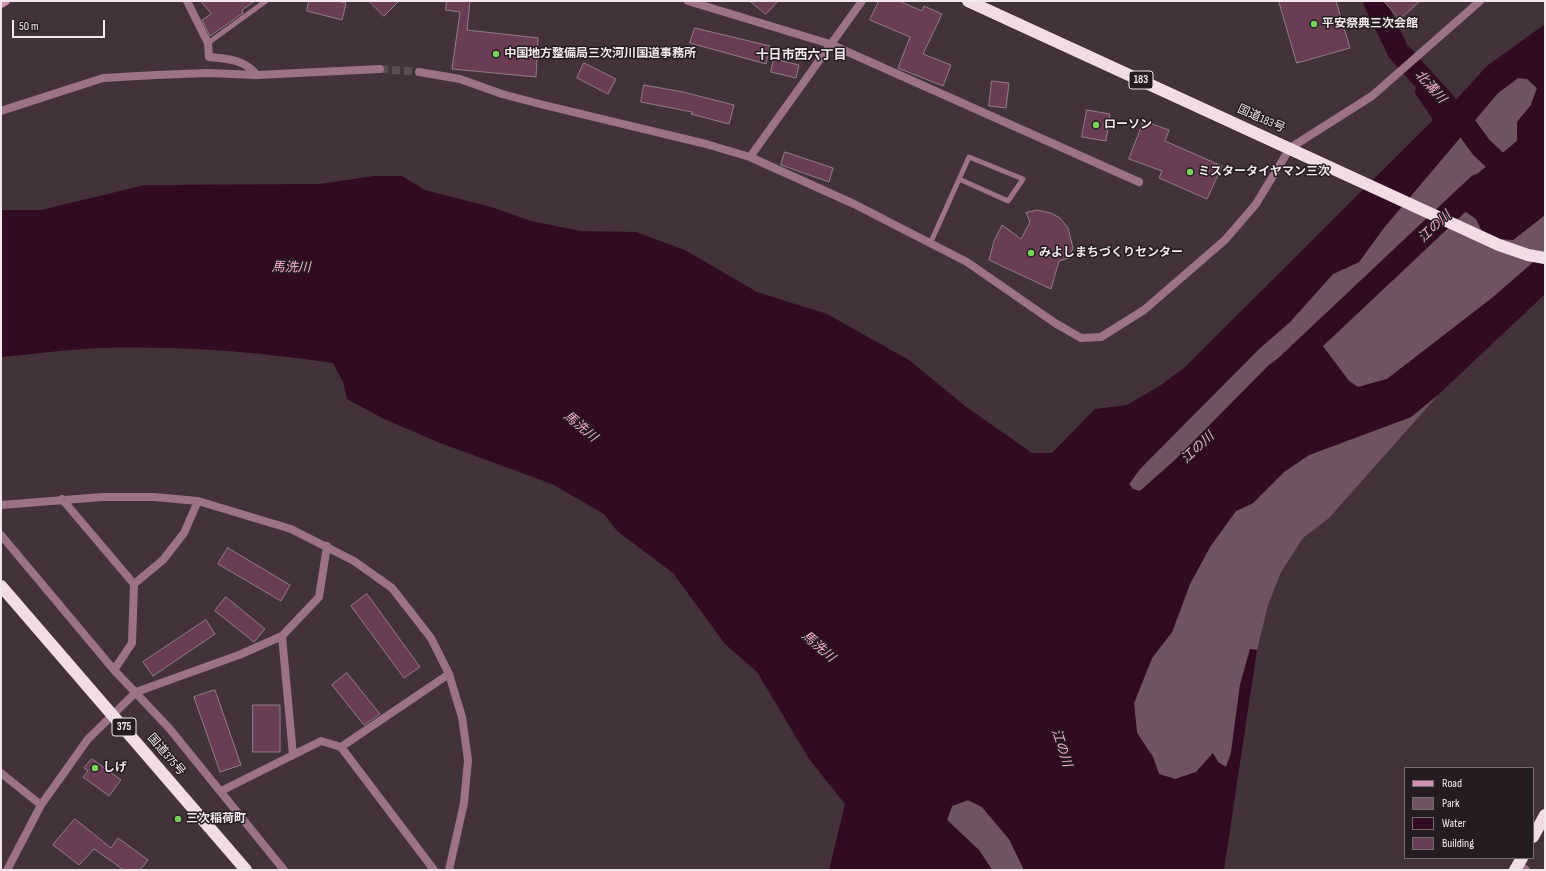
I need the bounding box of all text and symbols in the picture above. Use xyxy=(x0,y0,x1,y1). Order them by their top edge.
scale bar xyxy=(14,12,107,38)
place label: 平安祭典三次会館 xyxy=(1322,17,1418,31)
text: 50 m xyxy=(19,19,39,34)
marker: 平安祭典三次会館 xyxy=(1309,19,1319,29)
place label: 中国地方整備局三次河川国道事務所 xyxy=(504,47,696,61)
district label: 十日市西六丁目 xyxy=(756,48,846,64)
marker: 中国地方整備局三次河川国道事務所 xyxy=(491,49,501,59)
water label: 北溝川 xyxy=(1411,67,1449,107)
road number: 183 xyxy=(1129,71,1153,89)
street label: 国道183号 xyxy=(1235,102,1287,136)
place label: ローソン xyxy=(1104,118,1152,132)
marker: ローソン xyxy=(1091,120,1101,130)
place label: ミスタータイヤマン三次 xyxy=(1198,165,1330,179)
marker: ミスタータイヤマン三次 xyxy=(1185,167,1195,177)
water label: 江の川 xyxy=(1415,208,1455,246)
place label: みよしまちづくりセンター xyxy=(1039,246,1183,260)
marker: みよしまちづくりセンター xyxy=(1026,248,1036,258)
water label: 馬洗川 xyxy=(271,260,311,276)
water label: 馬洗川 xyxy=(560,408,600,446)
water label: 江の川 xyxy=(1178,429,1218,467)
water label: 馬洗川 xyxy=(798,628,838,666)
road number: 375 xyxy=(112,718,136,736)
water label: 江の川 xyxy=(1048,727,1074,769)
street label: 国道375号 xyxy=(144,731,188,779)
place label: しげ xyxy=(103,761,127,775)
marker: しげ xyxy=(90,763,100,773)
legend xyxy=(1404,767,1534,859)
text: Road xyxy=(1442,776,1462,791)
text: Park xyxy=(1442,796,1460,811)
place label: 三次稲荷町 xyxy=(186,812,246,826)
marker: 三次稲荷町 xyxy=(173,814,183,824)
text: Water xyxy=(1442,816,1466,831)
text: Building xyxy=(1442,836,1474,851)

